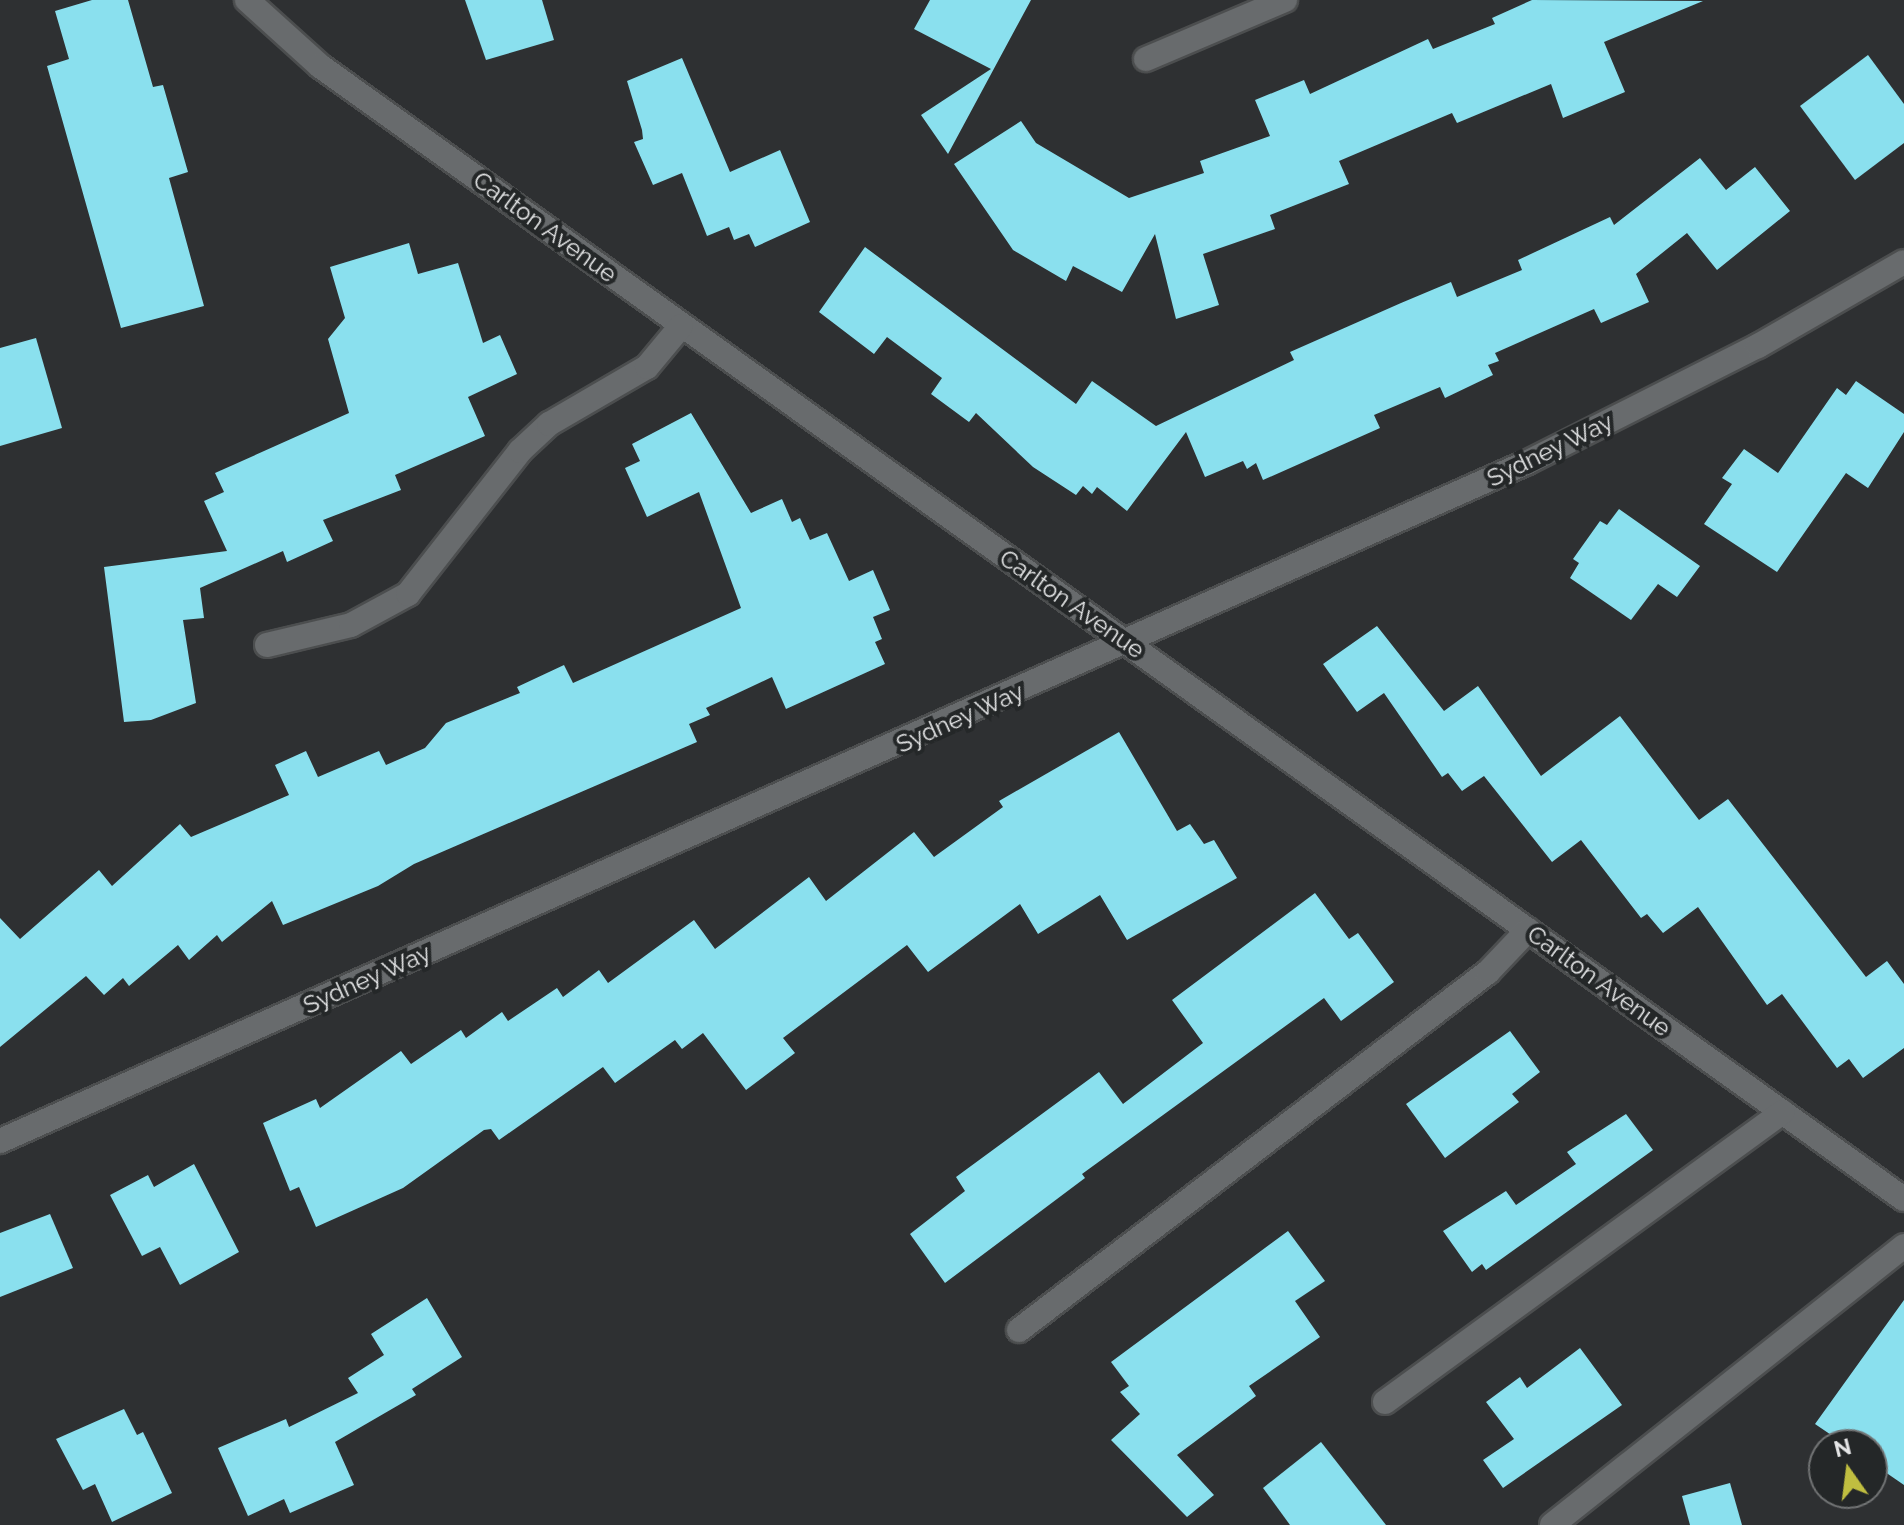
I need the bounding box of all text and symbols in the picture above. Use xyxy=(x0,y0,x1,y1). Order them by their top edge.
street label: Carlton Avenue xyxy=(467,165,623,289)
street label: Sydney Way xyxy=(1482,407,1618,493)
street label: Carlton Avenue xyxy=(994,543,1150,665)
street label: Sydney Way xyxy=(891,677,1029,759)
street label: Carlton Avenue xyxy=(1521,919,1677,1043)
street label: Sydney Way xyxy=(298,938,436,1020)
north arrow xyxy=(1808,1429,1888,1509)
text: N xyxy=(1831,1433,1854,1462)

